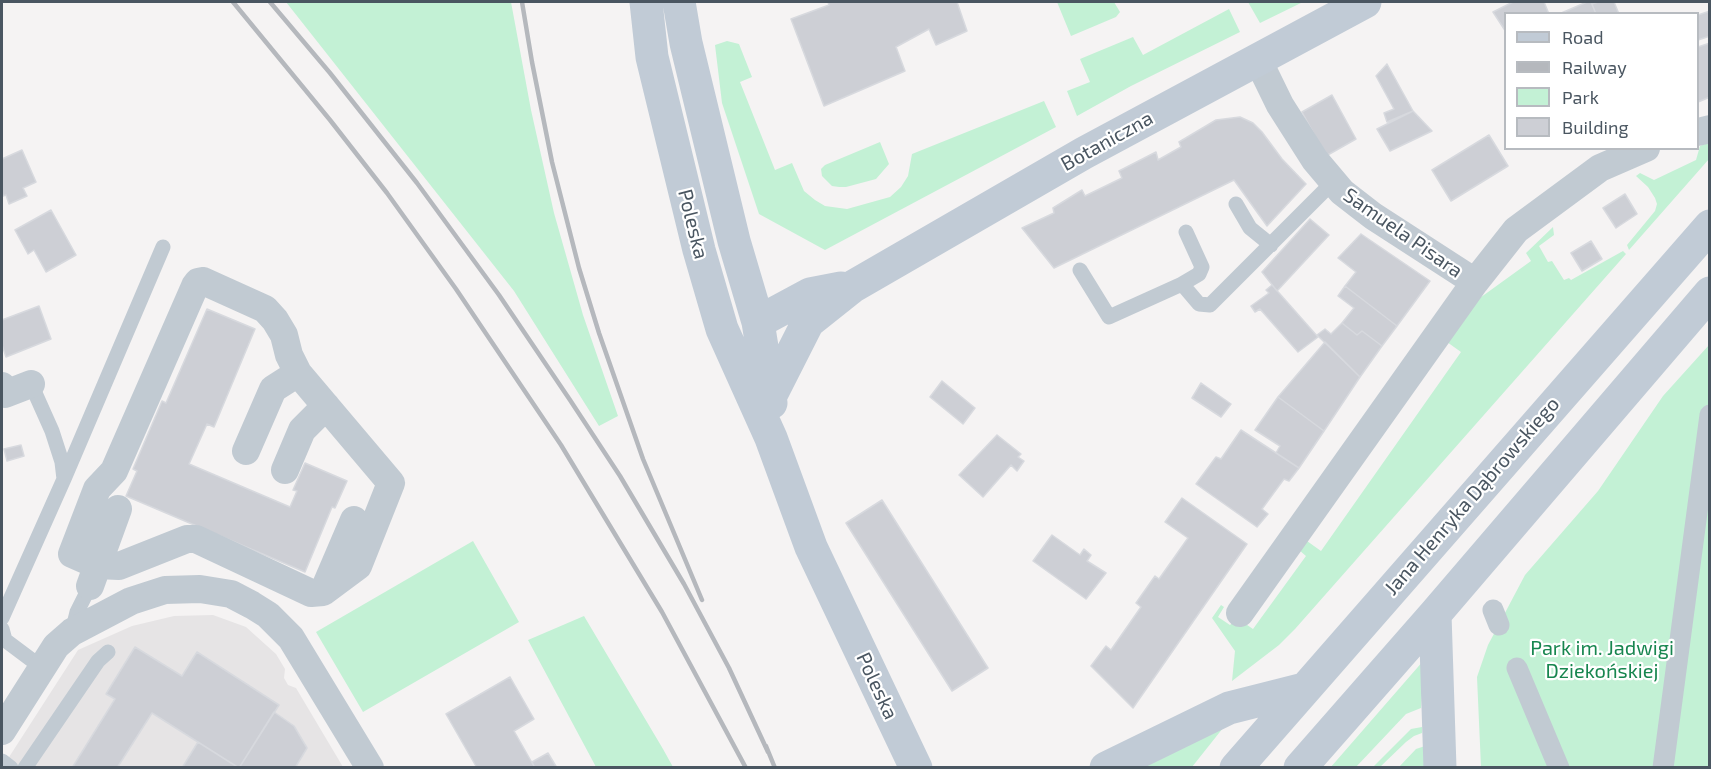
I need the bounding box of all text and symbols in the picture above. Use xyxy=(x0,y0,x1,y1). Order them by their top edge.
legend xyxy=(1504,12,1699,150)
text: Road xyxy=(1562,26,1603,48)
text: Railway xyxy=(1562,56,1627,78)
text: Park xyxy=(1562,86,1599,108)
street label: Botaniczna xyxy=(1057,106,1157,176)
text: Building xyxy=(1562,116,1629,138)
street label: Samuela Pisara xyxy=(1339,183,1467,283)
street label: Poleska xyxy=(673,187,713,261)
street label: Jana Henryka Dąbrowskiego xyxy=(1379,392,1565,600)
park label: Park im. Jadwigi Dziekońskiej xyxy=(1530,636,1674,683)
street label: Poleska xyxy=(851,649,903,723)

